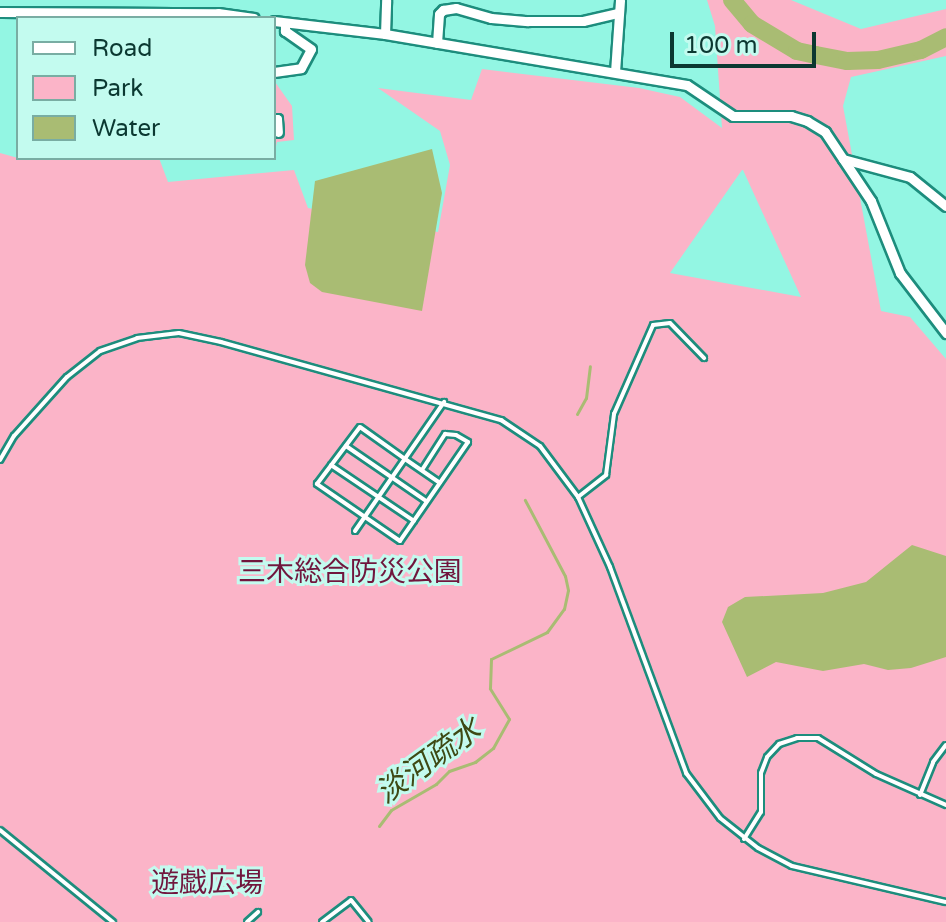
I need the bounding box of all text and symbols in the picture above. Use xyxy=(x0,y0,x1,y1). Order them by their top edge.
legend xyxy=(16,16,276,160)
scale bar xyxy=(674,16,820,66)
text: 100 m xyxy=(684,31,758,60)
text: Road xyxy=(92,34,152,63)
text: Park xyxy=(92,74,143,103)
text: Water xyxy=(92,114,160,143)
park label: 三木総合防災公園 xyxy=(238,555,462,589)
water label: 淡河疏水 xyxy=(370,712,488,812)
park label: 遊戯広場 xyxy=(151,866,263,900)

